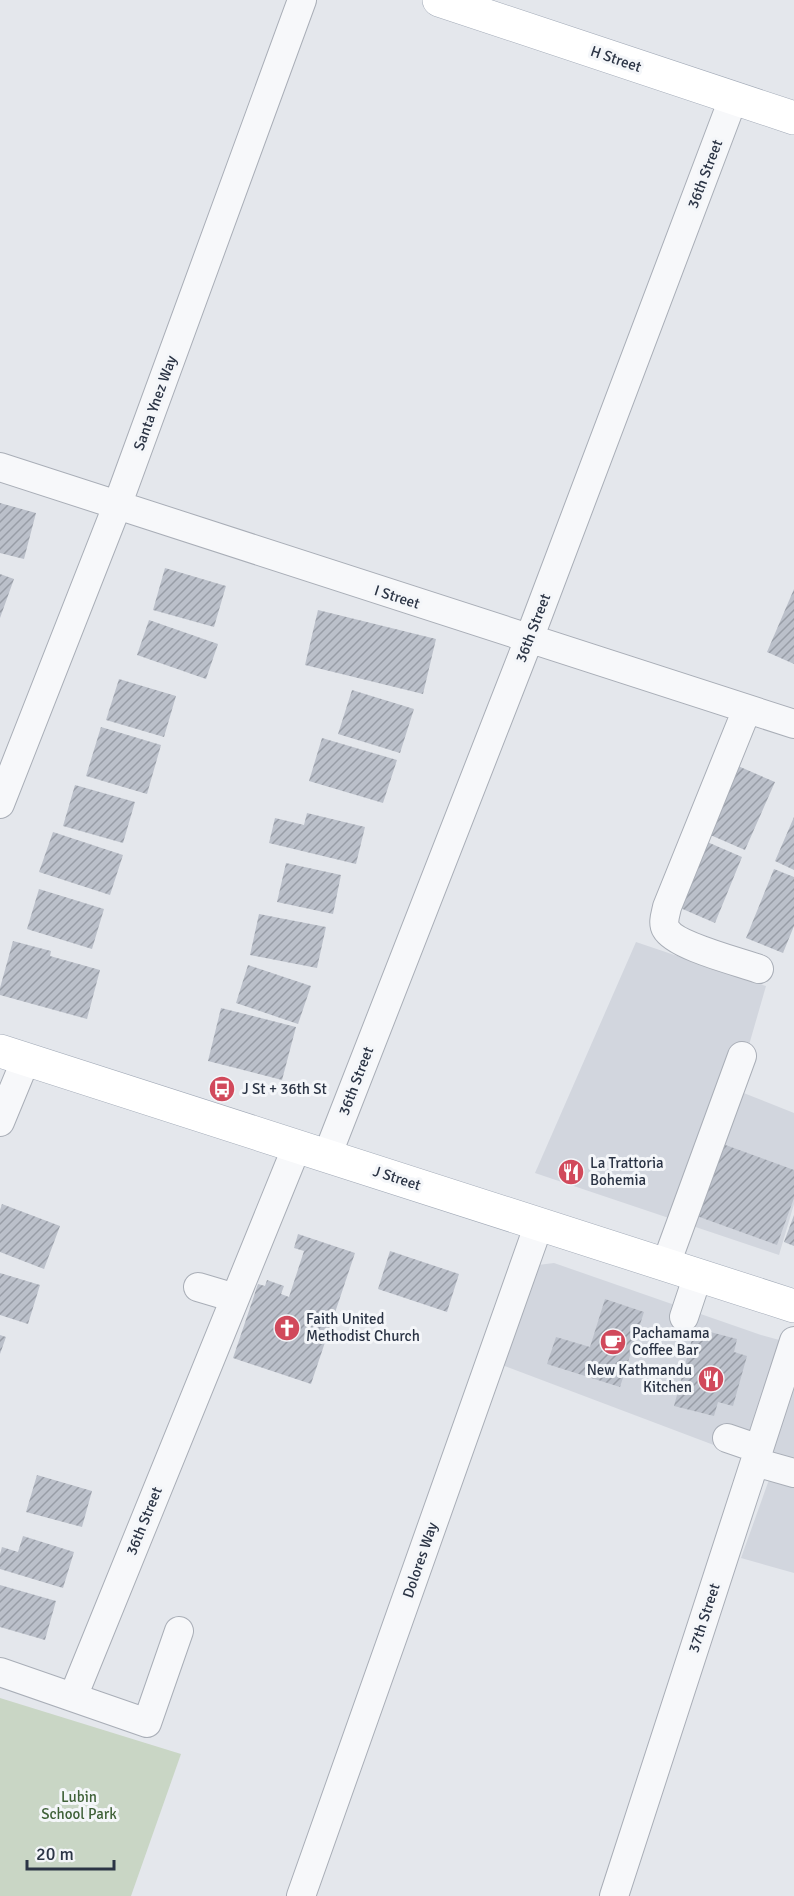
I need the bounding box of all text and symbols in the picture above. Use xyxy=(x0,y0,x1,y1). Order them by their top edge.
street label: H Street xyxy=(588,42,644,76)
street label: 36th Street xyxy=(684,137,726,211)
street label: Santa Ynez Way xyxy=(130,353,180,453)
street label: I Street xyxy=(372,581,422,613)
street label: 36th Street xyxy=(512,591,554,665)
street label: 36th Street xyxy=(335,1044,377,1118)
bus stop icon: J St + 36th St xyxy=(207,1074,237,1104)
place label: J St + 36th St xyxy=(242,1080,327,1098)
place label: La Trattoria Bohemia xyxy=(590,1154,664,1189)
restaurant icon: La Trattoria Bohemia xyxy=(556,1157,586,1187)
street label: J Street xyxy=(371,1162,423,1194)
place label: Faith United Methodist Church xyxy=(306,1310,420,1345)
church icon: Faith United Methodist Church xyxy=(272,1313,302,1343)
place label: Pachamama Coffee Bar xyxy=(632,1324,710,1359)
cafe icon: Pachamama Coffee Bar xyxy=(598,1327,628,1357)
place label: New Kathmandu Kitchen xyxy=(587,1361,692,1396)
restaurant icon: New Kathmandu Kitchen xyxy=(696,1364,726,1394)
street label: 36th Street xyxy=(122,1484,166,1558)
street label: Dolores Way xyxy=(399,1520,441,1600)
street label: 37th Street xyxy=(684,1581,724,1655)
park label: Lubin School Park xyxy=(41,1788,117,1823)
scale bar xyxy=(27,1833,114,1871)
text: 20 m xyxy=(36,1843,74,1865)

